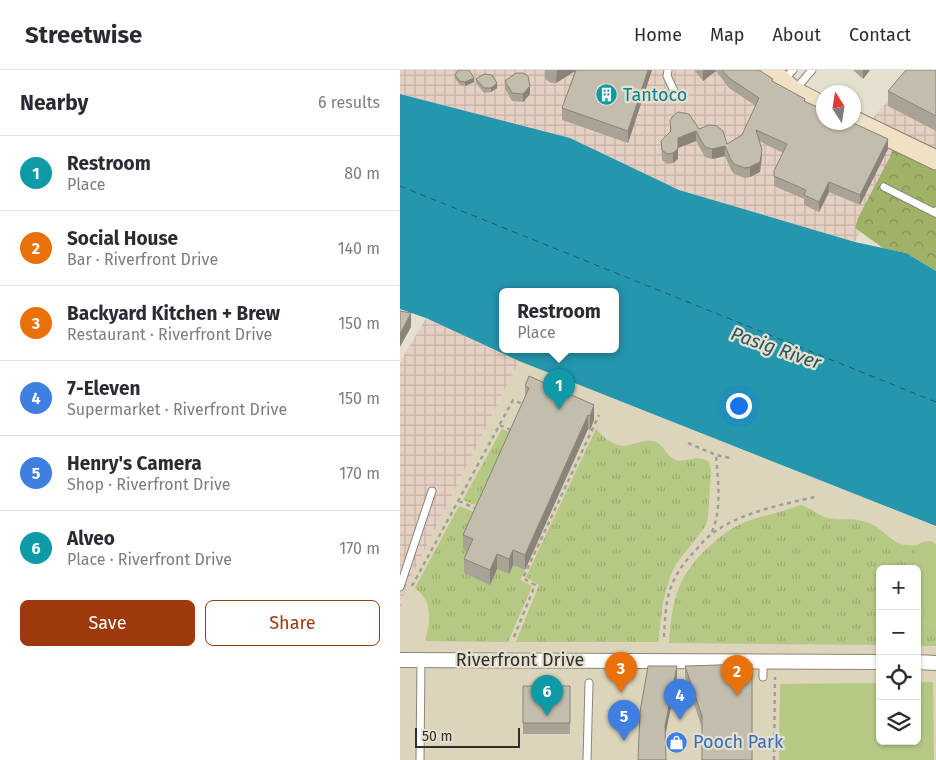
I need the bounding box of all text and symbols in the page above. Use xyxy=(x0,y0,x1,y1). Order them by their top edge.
text: Streetwise xyxy=(25,21,142,49)
text: Home xyxy=(634,24,682,46)
text: Map xyxy=(710,24,744,46)
text: About xyxy=(772,24,821,46)
text: Contact xyxy=(849,24,911,46)
building icon: Tantoco xyxy=(595,83,619,107)
place label: Tantoco xyxy=(623,84,687,106)
north arrow xyxy=(816,85,861,130)
text: Nearby xyxy=(20,90,88,116)
text: 6 results xyxy=(318,93,380,112)
text: Restroom xyxy=(67,152,151,175)
text: 1 xyxy=(32,164,40,183)
text: 80 m xyxy=(344,164,380,183)
text: Place xyxy=(67,175,106,194)
text: Social House xyxy=(67,227,178,250)
text: 2 xyxy=(32,239,40,258)
text: 140 m xyxy=(338,239,380,258)
text: Bar · Riverfront Drive xyxy=(67,250,218,269)
popup xyxy=(499,288,619,353)
text: Restroom xyxy=(517,300,601,323)
text: Backyard Kitchen + Brew xyxy=(67,302,280,325)
text: 3 xyxy=(32,314,40,333)
text: 150 m xyxy=(338,314,380,333)
water label: Pasig River xyxy=(728,322,825,374)
text: Place xyxy=(517,323,556,342)
text: Restaurant · Riverfront Drive xyxy=(67,325,272,344)
pin: 1 xyxy=(543,369,575,410)
text: 7-Eleven xyxy=(67,377,140,400)
text: 4 xyxy=(31,389,41,408)
text: 150 m xyxy=(338,389,380,408)
your location xyxy=(726,393,752,419)
text: Supermarket · Riverfront Drive xyxy=(67,400,287,419)
text: Henry's Camera xyxy=(67,452,202,475)
text: 5 xyxy=(32,464,40,483)
text: 170 m xyxy=(339,464,380,483)
text: Shop · Riverfront Drive xyxy=(67,475,230,494)
text: Alveo xyxy=(67,527,115,550)
text: 6 xyxy=(31,539,41,558)
text: 170 m xyxy=(339,539,380,558)
text: Place · Riverfront Drive xyxy=(67,550,232,569)
map controls xyxy=(876,565,921,745)
button: + xyxy=(876,565,921,610)
button: Save xyxy=(20,600,195,646)
button: Share xyxy=(205,600,380,646)
button: − xyxy=(876,610,921,655)
street label: Riverfront Drive xyxy=(456,649,584,671)
pin: 3 xyxy=(605,652,637,693)
pin: 2 xyxy=(721,655,753,696)
button: locate xyxy=(876,655,921,700)
pin: 6 xyxy=(531,675,563,716)
pin: 4 xyxy=(664,679,696,720)
pin: 5 xyxy=(608,700,640,741)
button: layers xyxy=(876,700,921,745)
scale bar xyxy=(415,725,520,748)
text: 50 m xyxy=(422,728,453,745)
shop icon: Pooch Park xyxy=(665,730,689,754)
place label: Pooch Park xyxy=(693,731,784,753)

